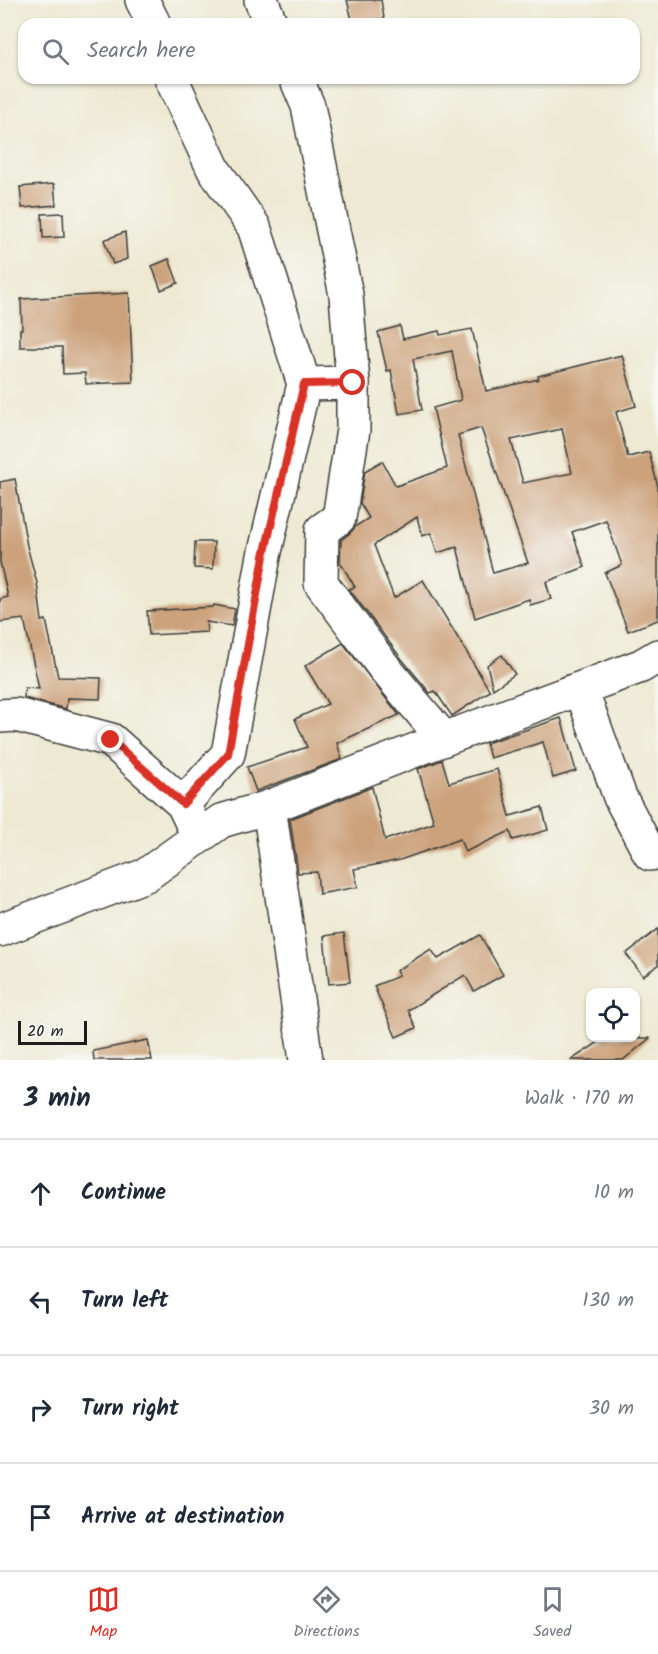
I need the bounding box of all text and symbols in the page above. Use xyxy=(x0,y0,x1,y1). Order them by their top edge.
search box xyxy=(18,18,640,84)
text: Search here xyxy=(87,34,195,69)
icon: search xyxy=(39,35,72,68)
route start xyxy=(339,369,365,395)
route end xyxy=(97,726,123,752)
map controls xyxy=(586,988,640,1042)
button: locate xyxy=(586,988,640,1042)
scale bar xyxy=(18,1018,87,1046)
text: 20 m xyxy=(27,1019,63,1044)
text: 3 min xyxy=(24,1078,91,1120)
text: Walk · 170 m xyxy=(524,1083,634,1115)
text: Continue xyxy=(81,1176,166,1211)
icon: ahead xyxy=(24,1177,57,1210)
text: 10 m xyxy=(594,1177,634,1209)
text: Turn left xyxy=(81,1284,168,1319)
icon: left xyxy=(24,1285,57,1318)
text: 130 m xyxy=(582,1285,634,1317)
text: Turn right xyxy=(81,1392,179,1427)
icon: right xyxy=(24,1393,57,1426)
text: 30 m xyxy=(589,1393,634,1425)
text: Arrive at destination xyxy=(81,1500,284,1535)
icon: arrive xyxy=(24,1501,57,1534)
tab: Map xyxy=(87,1583,120,1644)
tab: Directions xyxy=(293,1583,360,1644)
tab: Saved xyxy=(533,1583,571,1644)

